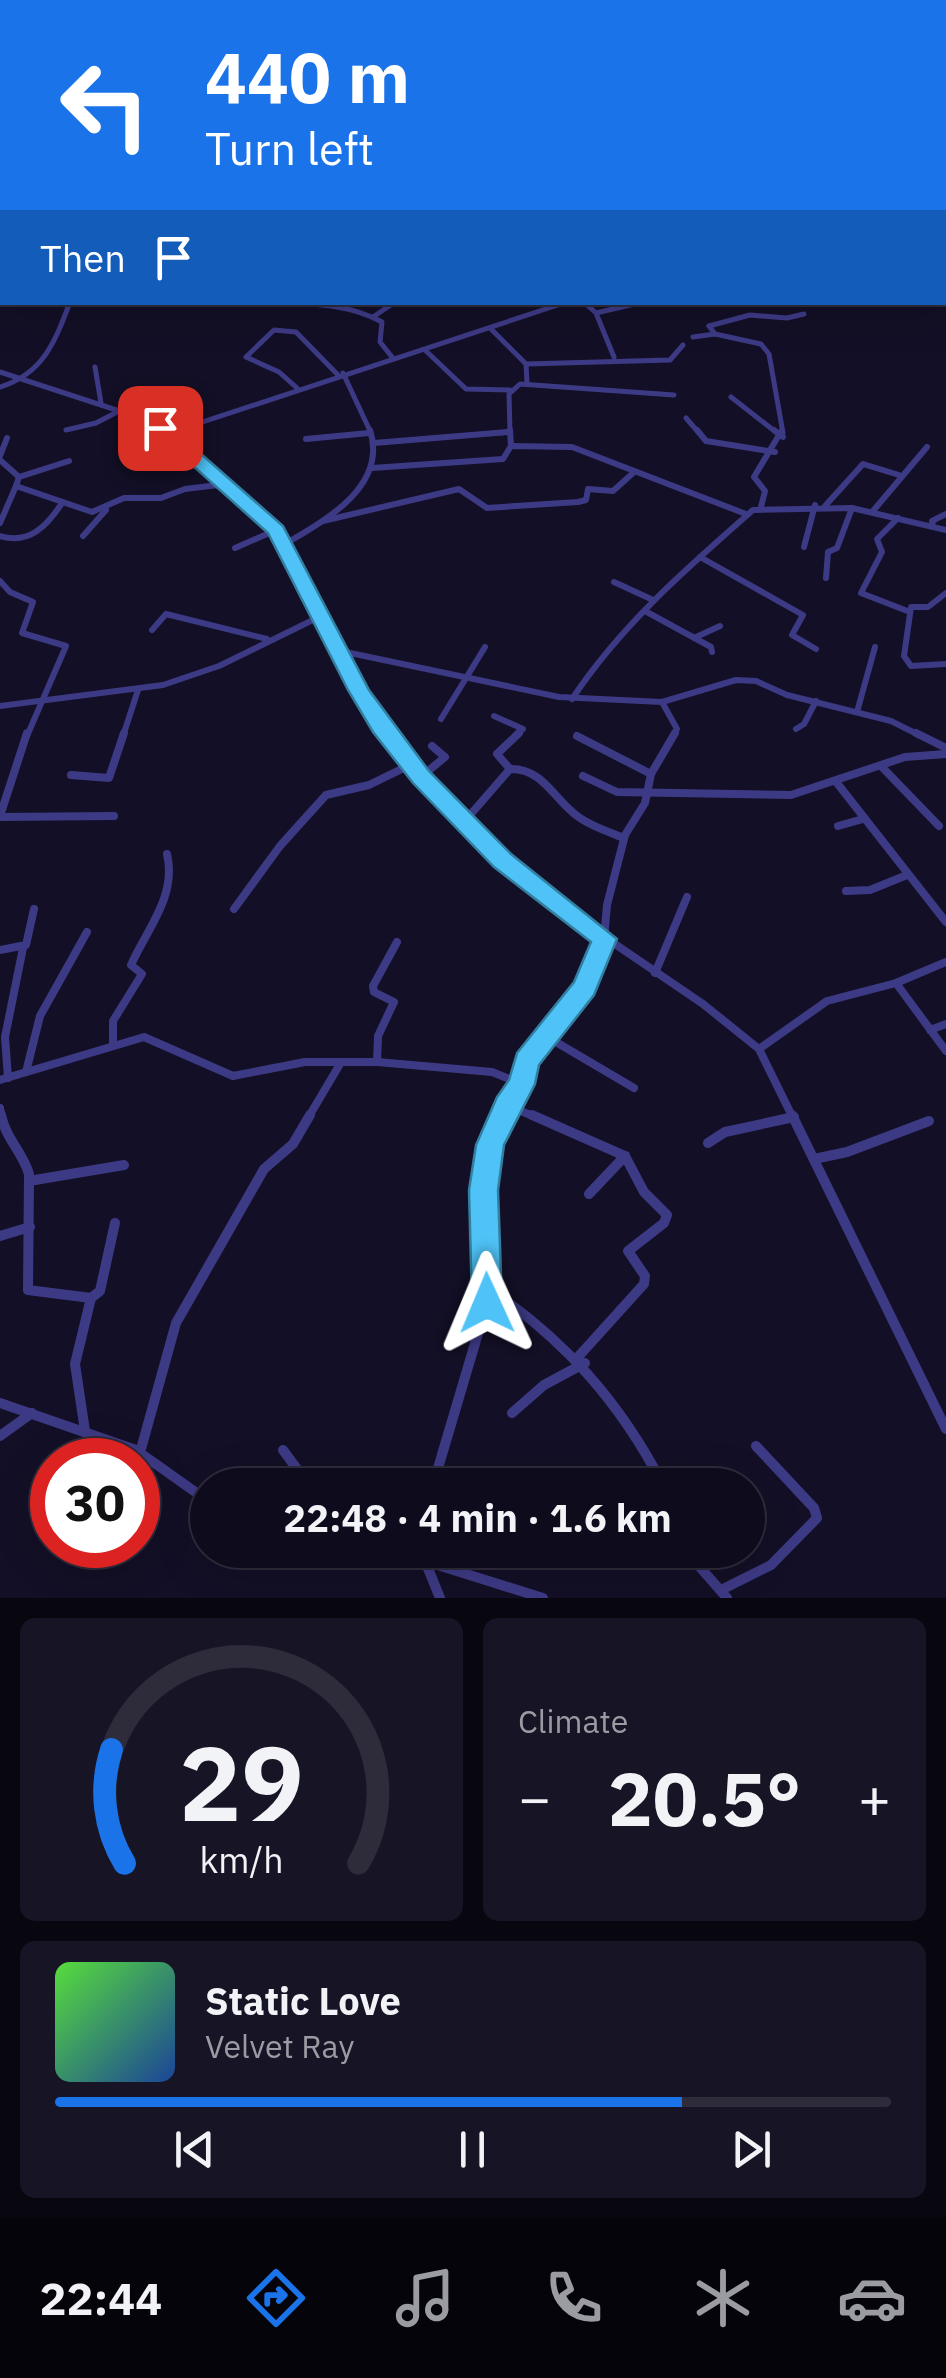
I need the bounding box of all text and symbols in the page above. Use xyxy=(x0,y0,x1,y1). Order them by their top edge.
text: 440 m xyxy=(205,31,410,122)
icon: left xyxy=(40,40,170,170)
text: Turn left xyxy=(205,119,374,177)
icon: arrive xyxy=(146,230,201,285)
text: Then xyxy=(40,233,126,282)
pin xyxy=(118,386,203,471)
icon: arrive xyxy=(133,401,188,456)
position arrow xyxy=(435,1251,539,1355)
speed limit sign: 30 xyxy=(30,1438,160,1568)
text: 22:48 · 4 min · 1.6 km xyxy=(283,1493,672,1542)
text: Climate xyxy=(518,1700,628,1742)
text: 29 xyxy=(179,1714,304,1850)
text: 20.5° xyxy=(608,1749,801,1847)
text: − xyxy=(518,1762,551,1833)
text: + xyxy=(858,1762,891,1833)
text: km/h xyxy=(199,1836,284,1883)
text: Static Love xyxy=(205,1976,401,2025)
text: Velvet Ray xyxy=(205,2025,354,2067)
icon: previous xyxy=(167,2122,222,2177)
icon: pause xyxy=(445,2122,500,2177)
icon: next xyxy=(724,2122,779,2177)
icon: directions xyxy=(241,2263,311,2333)
icon: music xyxy=(390,2263,460,2333)
icon: phone xyxy=(539,2263,609,2333)
icon: climate xyxy=(688,2263,758,2333)
icon: car xyxy=(837,2263,907,2333)
text: 22:44 xyxy=(39,2269,162,2327)

